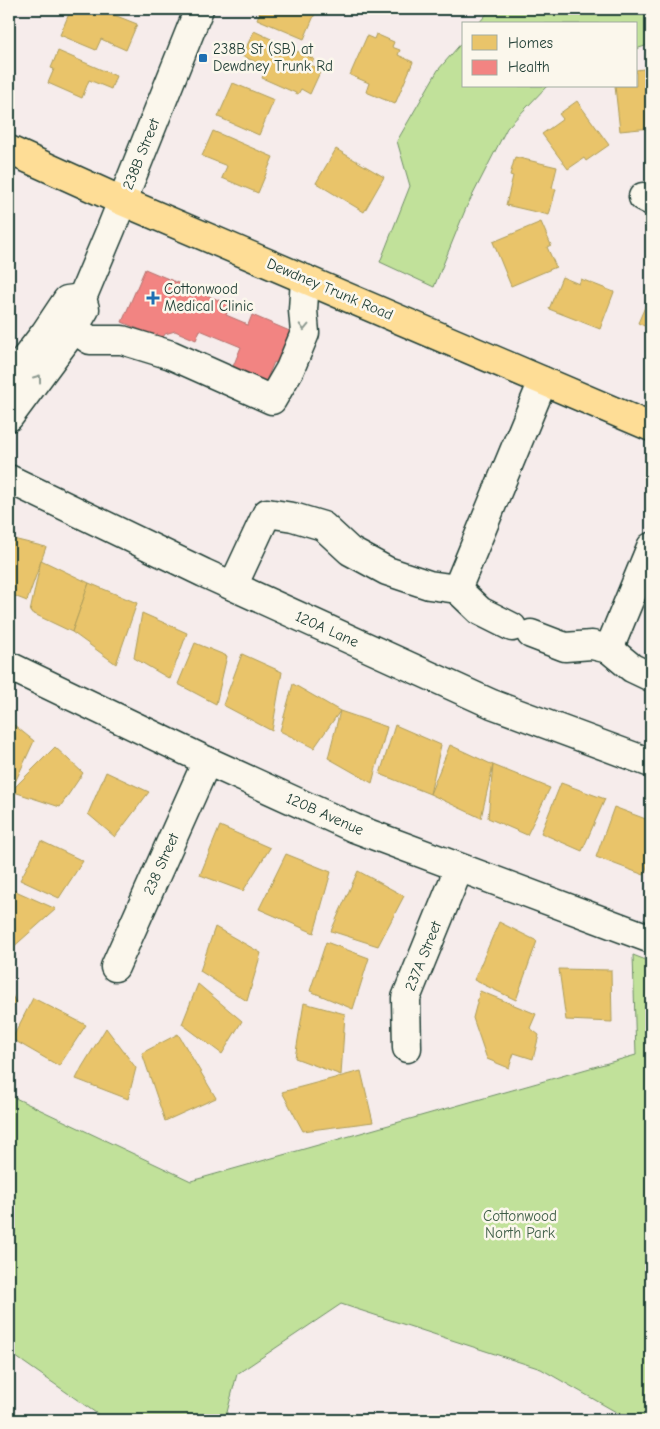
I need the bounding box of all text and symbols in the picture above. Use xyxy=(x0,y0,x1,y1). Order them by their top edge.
legend xyxy=(462,22,638,88)
text: Homes xyxy=(508,34,553,52)
place label: 238B St (SB) at Dewdney Trunk Rd xyxy=(213,40,333,75)
marker: 238B St (SB) at Dewdney Trunk Rd xyxy=(197,52,209,64)
text: Health xyxy=(508,58,550,76)
street label: 238B Street xyxy=(119,115,164,192)
street label: Dewdney Trunk Road xyxy=(264,254,396,324)
place label: Cottonwood Medical Clinic xyxy=(164,280,254,315)
marker: Cottonwood Medical Clinic xyxy=(146,291,160,305)
one-way arrow xyxy=(298,324,309,332)
one-way arrow xyxy=(32,375,40,384)
street label: 120A Lane xyxy=(293,607,362,651)
street label: 120B Avenue xyxy=(283,789,367,839)
street label: 238 Street xyxy=(139,830,183,898)
street label: 237A Street xyxy=(401,918,445,994)
park label: Cottonwood North Park xyxy=(483,1207,557,1242)

